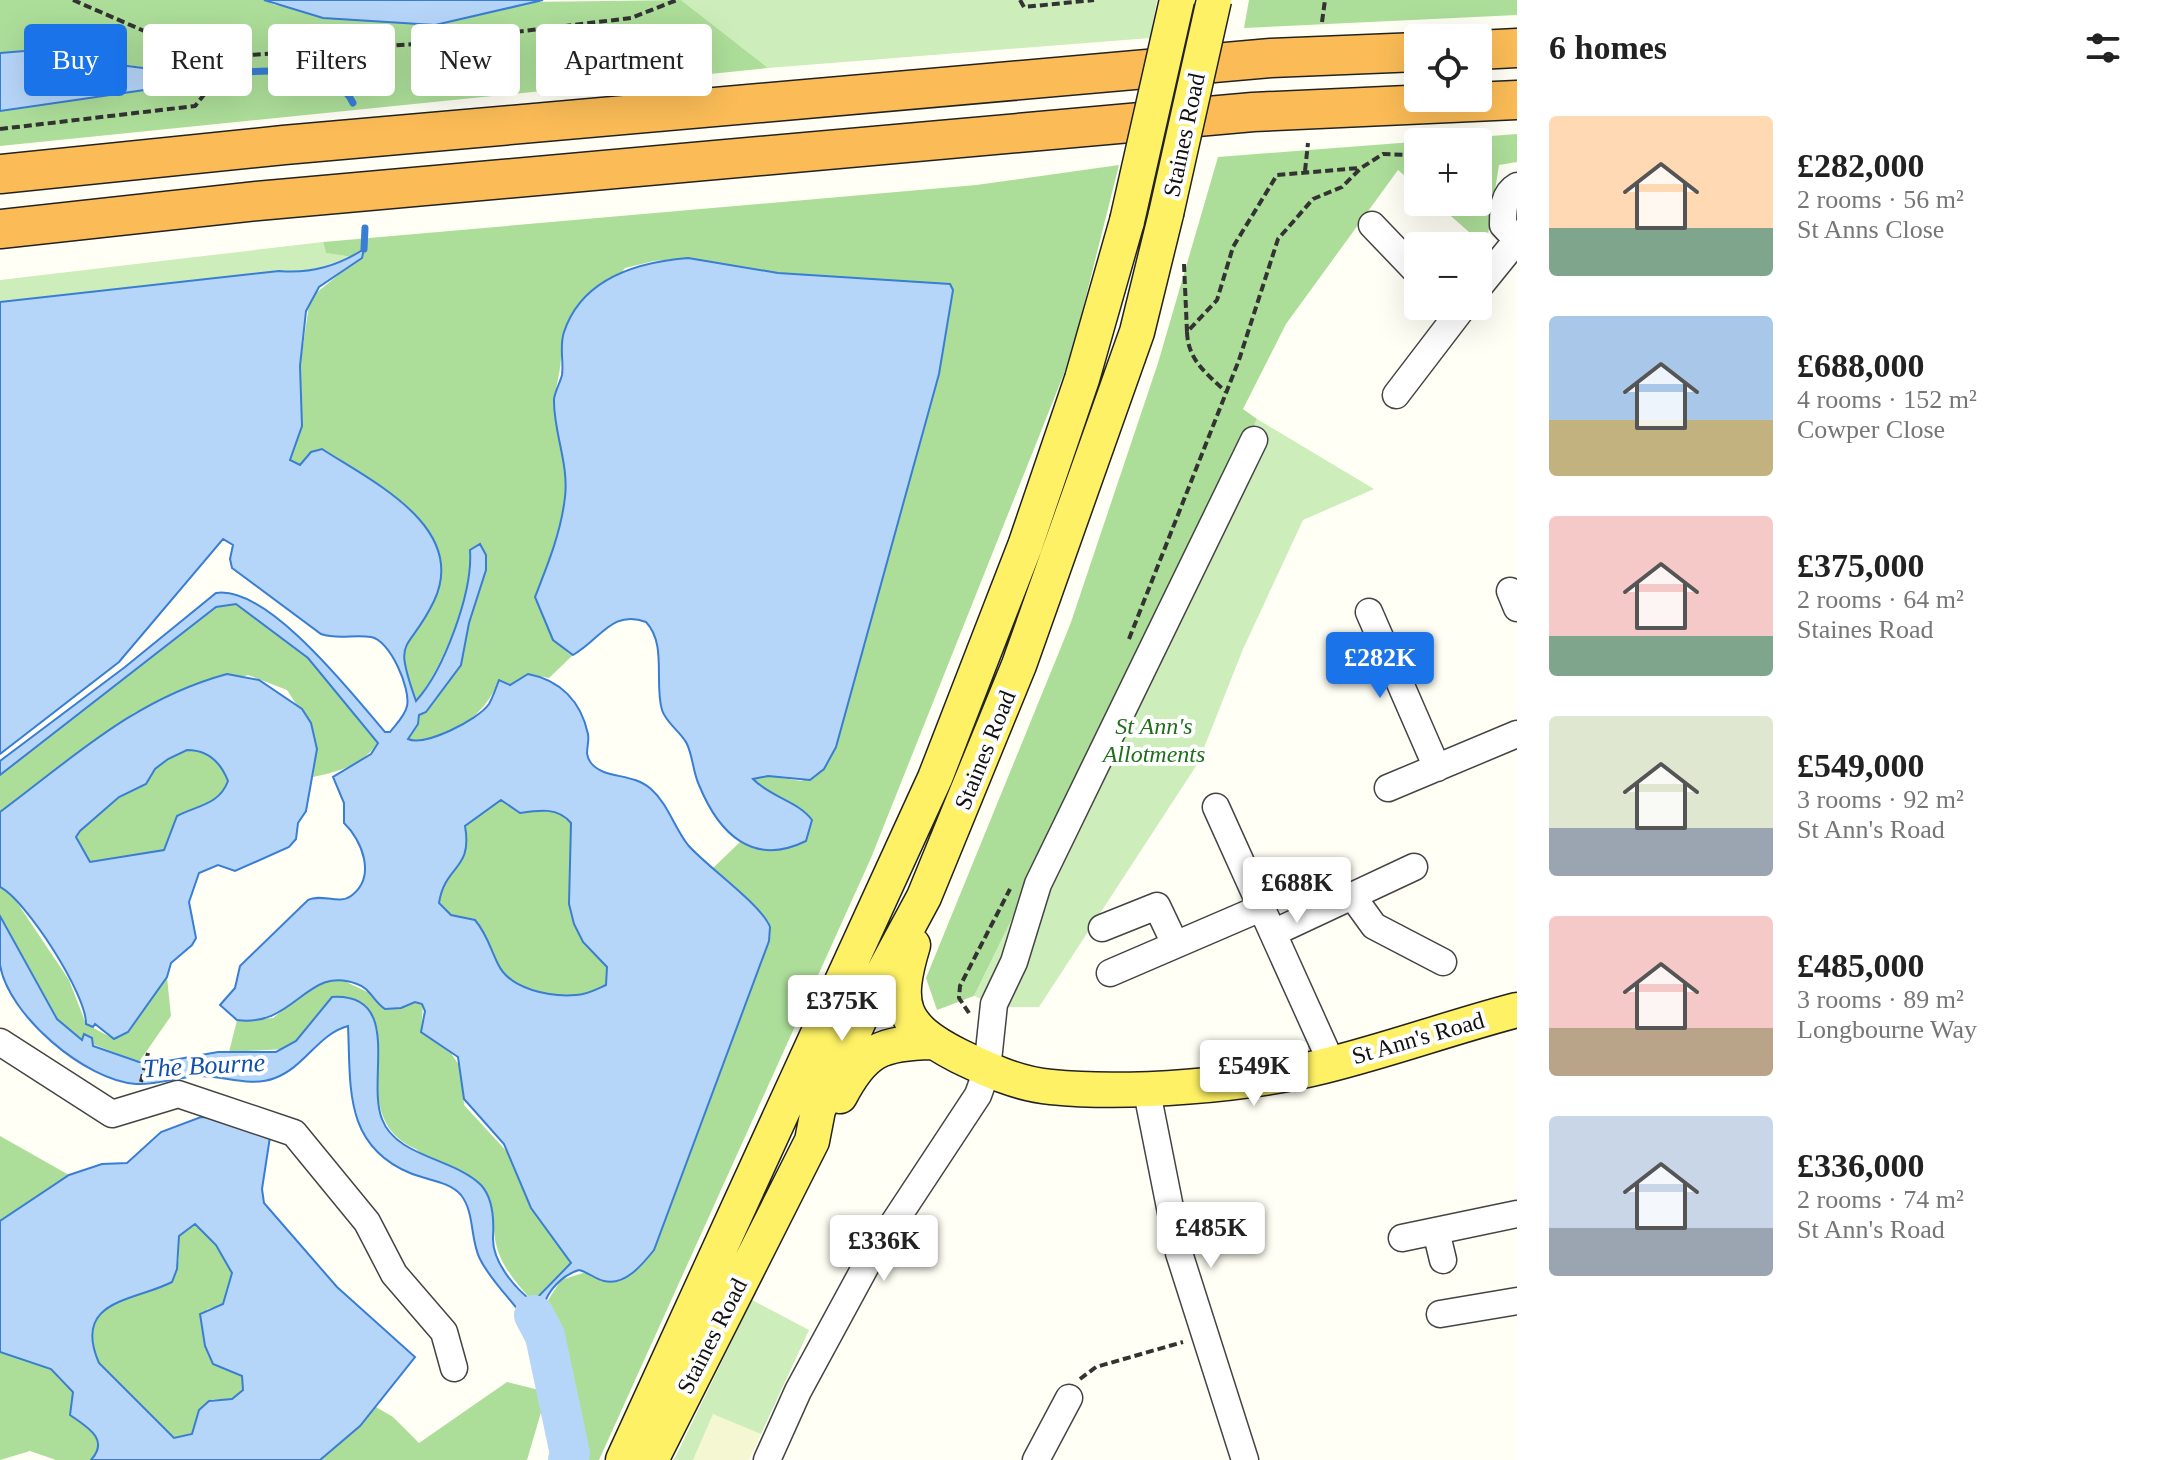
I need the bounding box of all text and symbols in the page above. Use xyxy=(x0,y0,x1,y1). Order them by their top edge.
chip: Buy xyxy=(24,24,127,96)
chip: Rent xyxy=(143,24,252,96)
chip: Filters xyxy=(268,24,395,96)
chip: New xyxy=(411,24,520,96)
chip: Apartment xyxy=(536,24,712,96)
map controls xyxy=(1404,24,1492,320)
button: locate xyxy=(1404,24,1492,112)
icon: filters xyxy=(2081,26,2125,70)
text: 6 homes xyxy=(1549,29,1667,66)
street label: Staines Road xyxy=(1158,71,1210,199)
button: + xyxy=(1404,128,1492,216)
text: £282,000 xyxy=(1797,147,1925,184)
icon: home xyxy=(1613,148,1709,244)
text: 2 rooms · 56 m² xyxy=(1797,185,1964,214)
text: St Anns Close xyxy=(1797,215,1944,244)
button: − xyxy=(1404,232,1492,320)
text: £688,000 xyxy=(1797,347,1925,384)
icon: home xyxy=(1613,348,1709,444)
text: 4 rooms · 152 m² xyxy=(1797,385,1977,414)
text: Cowper Close xyxy=(1797,415,1945,444)
text: £375,000 xyxy=(1797,547,1925,584)
icon: home xyxy=(1613,548,1709,644)
text: 2 rooms · 64 m² xyxy=(1797,585,1964,614)
text: Staines Road xyxy=(1797,615,1934,644)
pin: £282K xyxy=(1324,632,1436,700)
text: £282K xyxy=(1344,643,1416,672)
street label: Staines Road xyxy=(949,687,1021,813)
park label: St Ann's Allotments xyxy=(1101,713,1205,767)
text: £549,000 xyxy=(1797,747,1925,784)
icon: home xyxy=(1613,748,1709,844)
text: 3 rooms · 92 m² xyxy=(1797,785,1964,814)
text: St Ann's Road xyxy=(1797,815,1945,844)
pin: £688K xyxy=(1241,857,1353,925)
text: £688K xyxy=(1261,868,1333,897)
text: £485,000 xyxy=(1797,947,1925,984)
icon: home xyxy=(1613,948,1709,1044)
pin: £375K xyxy=(786,975,898,1043)
text: 3 rooms · 89 m² xyxy=(1797,985,1964,1014)
text: £375K xyxy=(806,986,878,1015)
street label: St Ann's Road xyxy=(1349,1007,1487,1069)
text: Longbourne Way xyxy=(1797,1015,1977,1044)
pin: £549K xyxy=(1198,1040,1310,1108)
water label: The Bourne xyxy=(142,1048,266,1083)
text: £549K xyxy=(1218,1051,1290,1080)
text: £336,000 xyxy=(1797,1147,1925,1184)
icon: home xyxy=(1613,1148,1709,1244)
text: 2 rooms · 74 m² xyxy=(1797,1185,1964,1214)
pin: £485K xyxy=(1155,1202,1267,1270)
text: £485K xyxy=(1175,1213,1247,1242)
pin: £336K xyxy=(828,1215,940,1283)
text: St Ann's Road xyxy=(1797,1215,1945,1244)
text: £336K xyxy=(848,1226,920,1255)
street label: Staines Road xyxy=(672,1274,752,1398)

